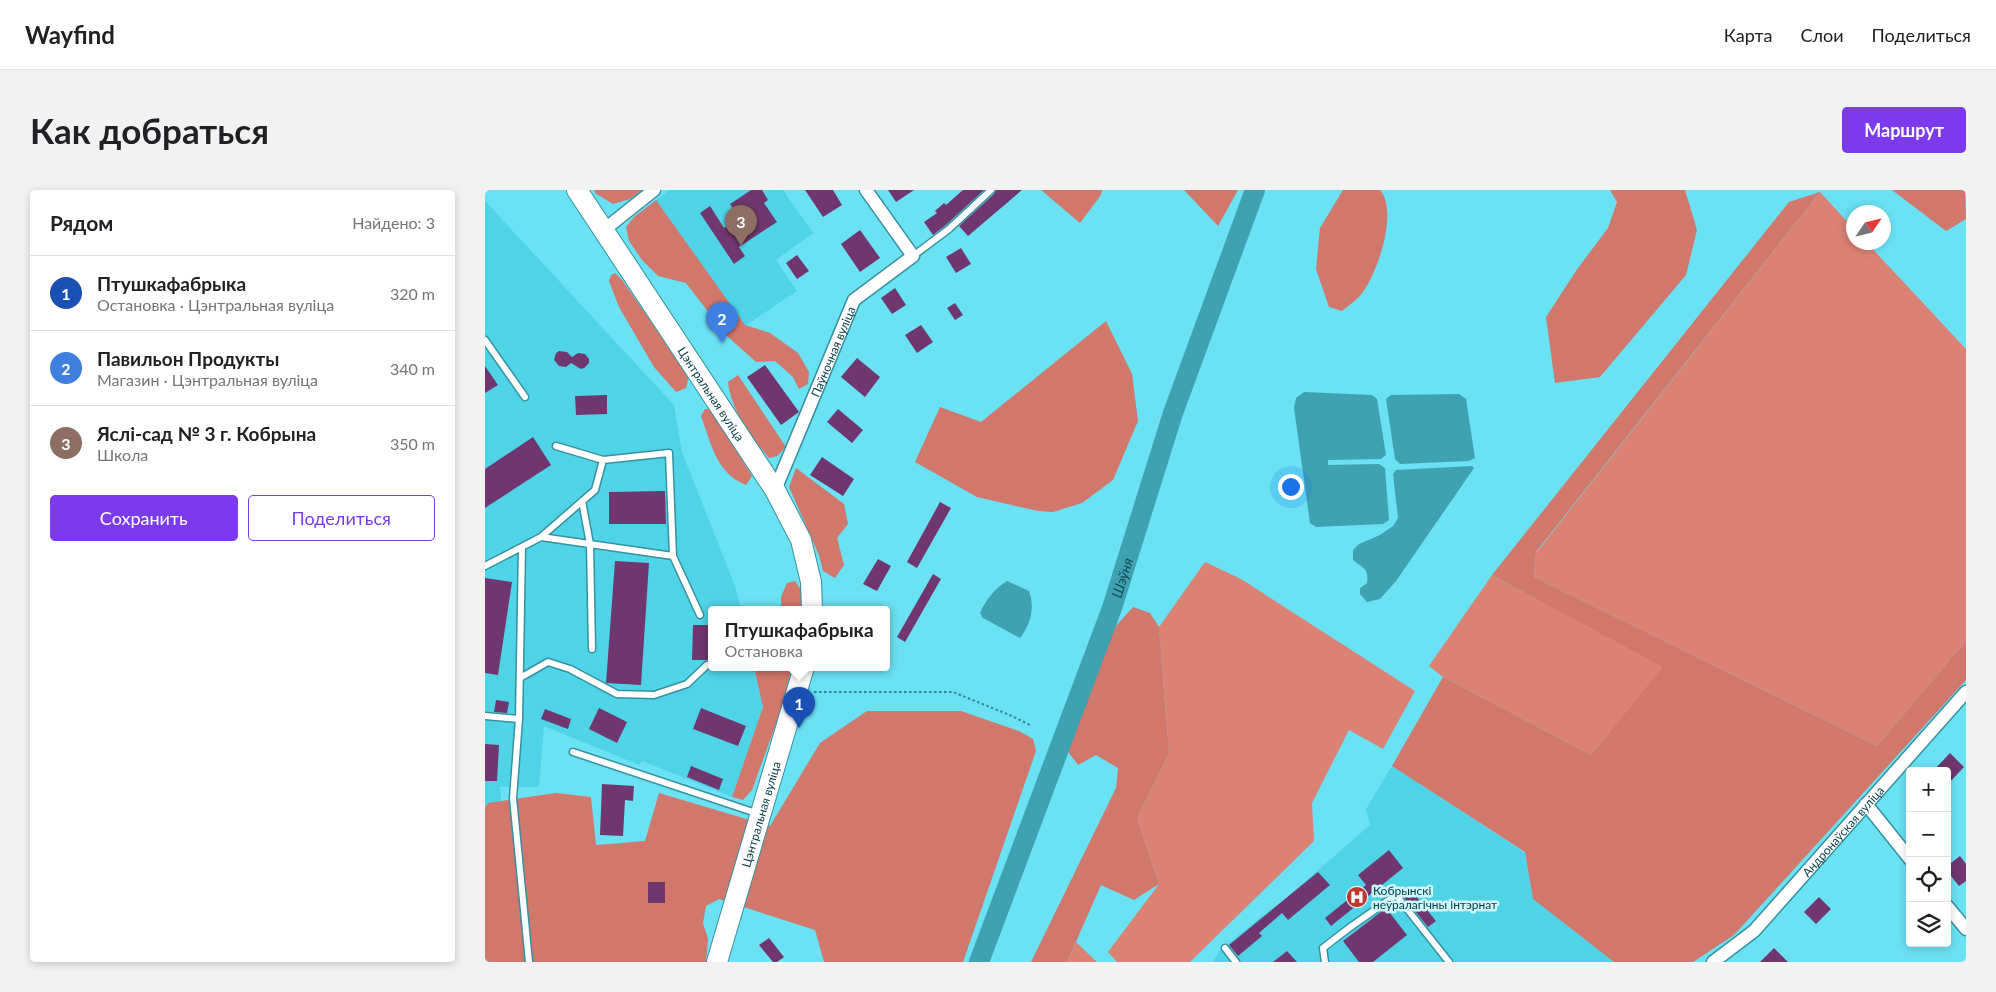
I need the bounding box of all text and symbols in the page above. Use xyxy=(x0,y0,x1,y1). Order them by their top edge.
text: Wayfind xyxy=(25,20,115,49)
text: Карта xyxy=(1724,24,1772,46)
text: Слои xyxy=(1800,24,1844,46)
text: Поделиться xyxy=(1872,24,1971,46)
button: Маршрут xyxy=(1842,107,1966,153)
text: Как добраться xyxy=(30,109,269,151)
pin: 3 xyxy=(725,205,757,246)
north arrow xyxy=(1846,205,1891,250)
text: Рядом xyxy=(50,210,113,235)
text: Найдено: 3 xyxy=(352,213,435,232)
text: Птушкафабрыка xyxy=(97,272,246,295)
text: 1 xyxy=(61,284,71,303)
text: 320 m xyxy=(390,284,435,303)
text: Остановка · Цэнтральная вуліца xyxy=(97,295,334,314)
pin: 2 xyxy=(706,302,738,343)
street label: Паўночная вуліца xyxy=(807,304,858,399)
street label: Цэнтральная вуліца xyxy=(675,344,748,444)
text: Павильон Продукты xyxy=(97,347,279,370)
text: 2 xyxy=(61,359,71,378)
text: 340 m xyxy=(390,359,435,378)
text: Магазин · Цэнтральная вуліца xyxy=(97,370,318,389)
text: Яслі-сад № 3 г. Кобрына xyxy=(97,422,316,445)
text: 3 xyxy=(61,434,71,453)
text: 350 m xyxy=(390,434,435,453)
text: Школа xyxy=(97,445,148,464)
your location xyxy=(1278,474,1304,500)
button: Сохранить xyxy=(50,495,238,541)
button: Поделиться xyxy=(248,495,435,541)
water label: Шэўня xyxy=(1107,555,1136,600)
popup xyxy=(708,606,890,671)
text: Птушкафабрыка xyxy=(724,618,874,641)
text: Остановка xyxy=(724,641,803,660)
pin: 1 xyxy=(783,687,815,728)
street label: Цэнтральная вуліца xyxy=(738,759,783,869)
map controls xyxy=(1906,767,1951,947)
button: + xyxy=(1906,767,1951,812)
street label: Андронаўская вуліца xyxy=(1799,783,1887,879)
button: − xyxy=(1906,812,1951,857)
button: locate xyxy=(1906,857,1951,902)
place label: Кобрынскі неўралагічны інтэрнат xyxy=(1373,883,1497,912)
hospital icon: Кобрынскі неўралагічны інтэрнат xyxy=(1345,885,1369,909)
button: layers xyxy=(1906,902,1951,947)

